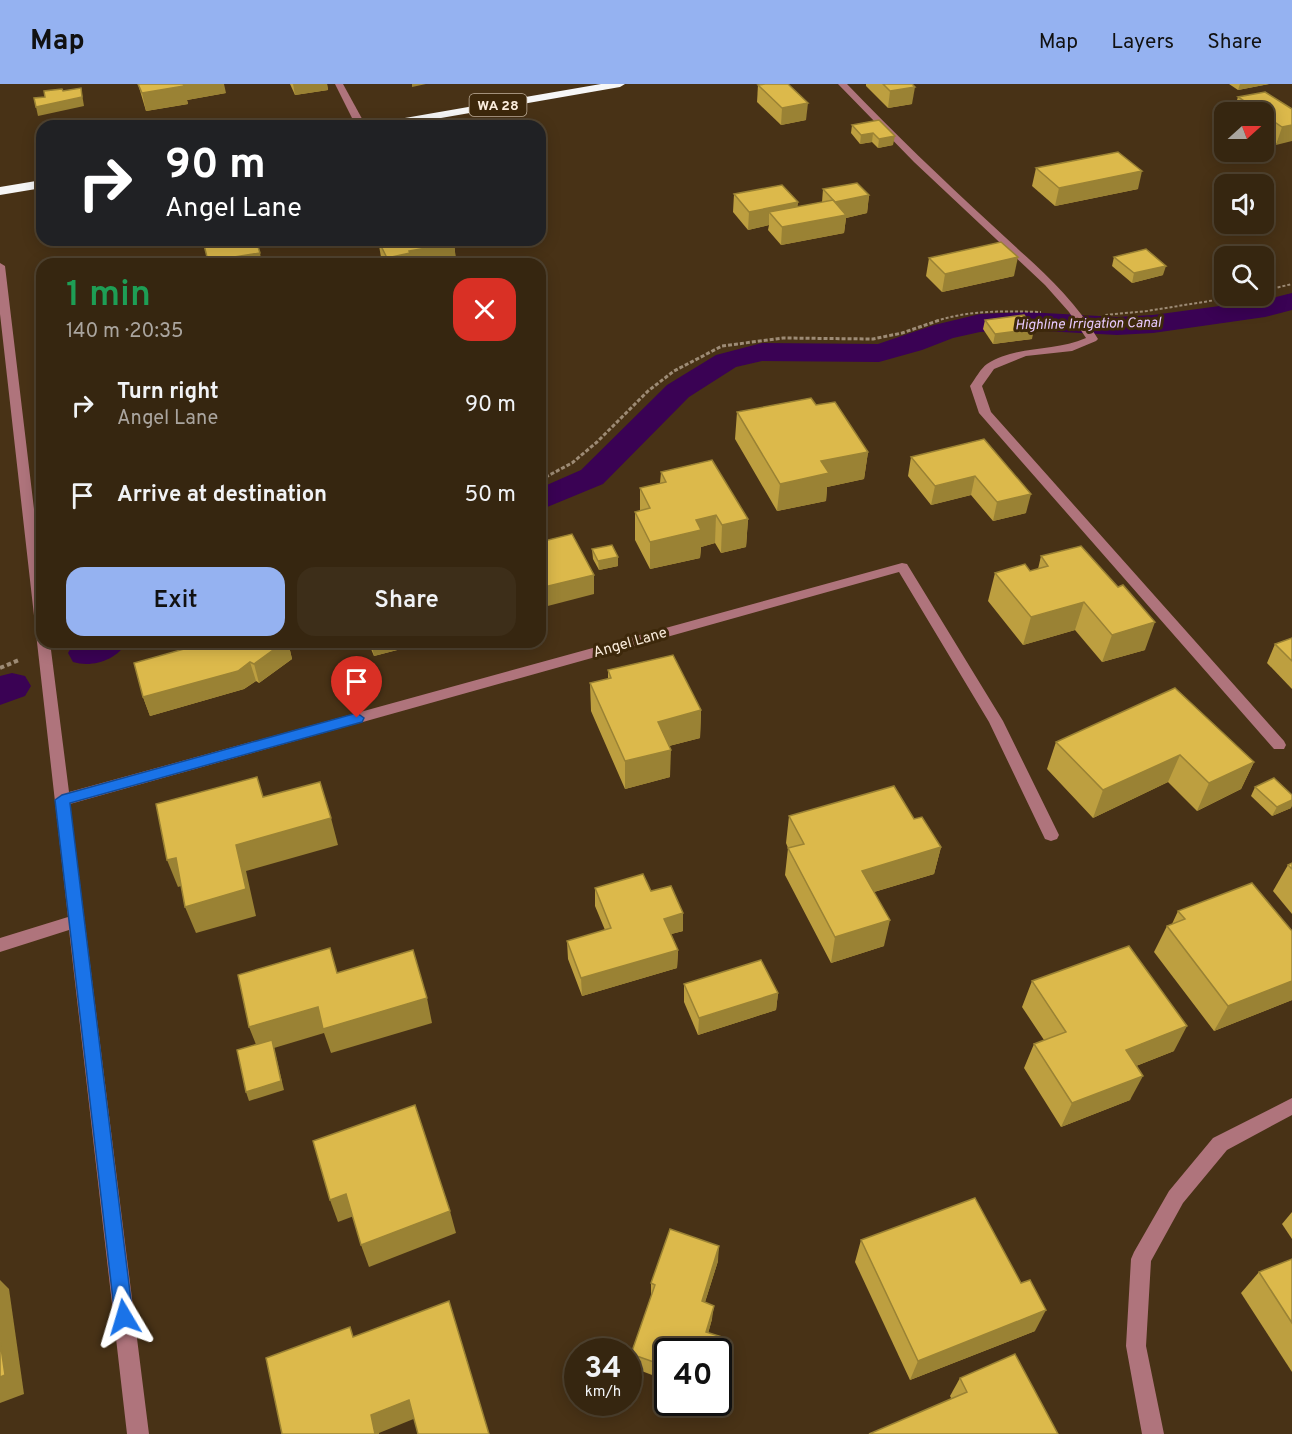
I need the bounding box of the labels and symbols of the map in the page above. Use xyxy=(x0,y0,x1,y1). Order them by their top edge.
road number: WA 28 xyxy=(470,94,526,116)
north arrow xyxy=(1214,102,1274,162)
water label: Highline Irrigation Canal xyxy=(1015,315,1163,334)
street label: Angel Lane xyxy=(591,624,670,663)
pin xyxy=(331,656,382,718)
position arrow xyxy=(92,1285,156,1349)
speed limit sign: 40 xyxy=(654,1338,732,1416)

